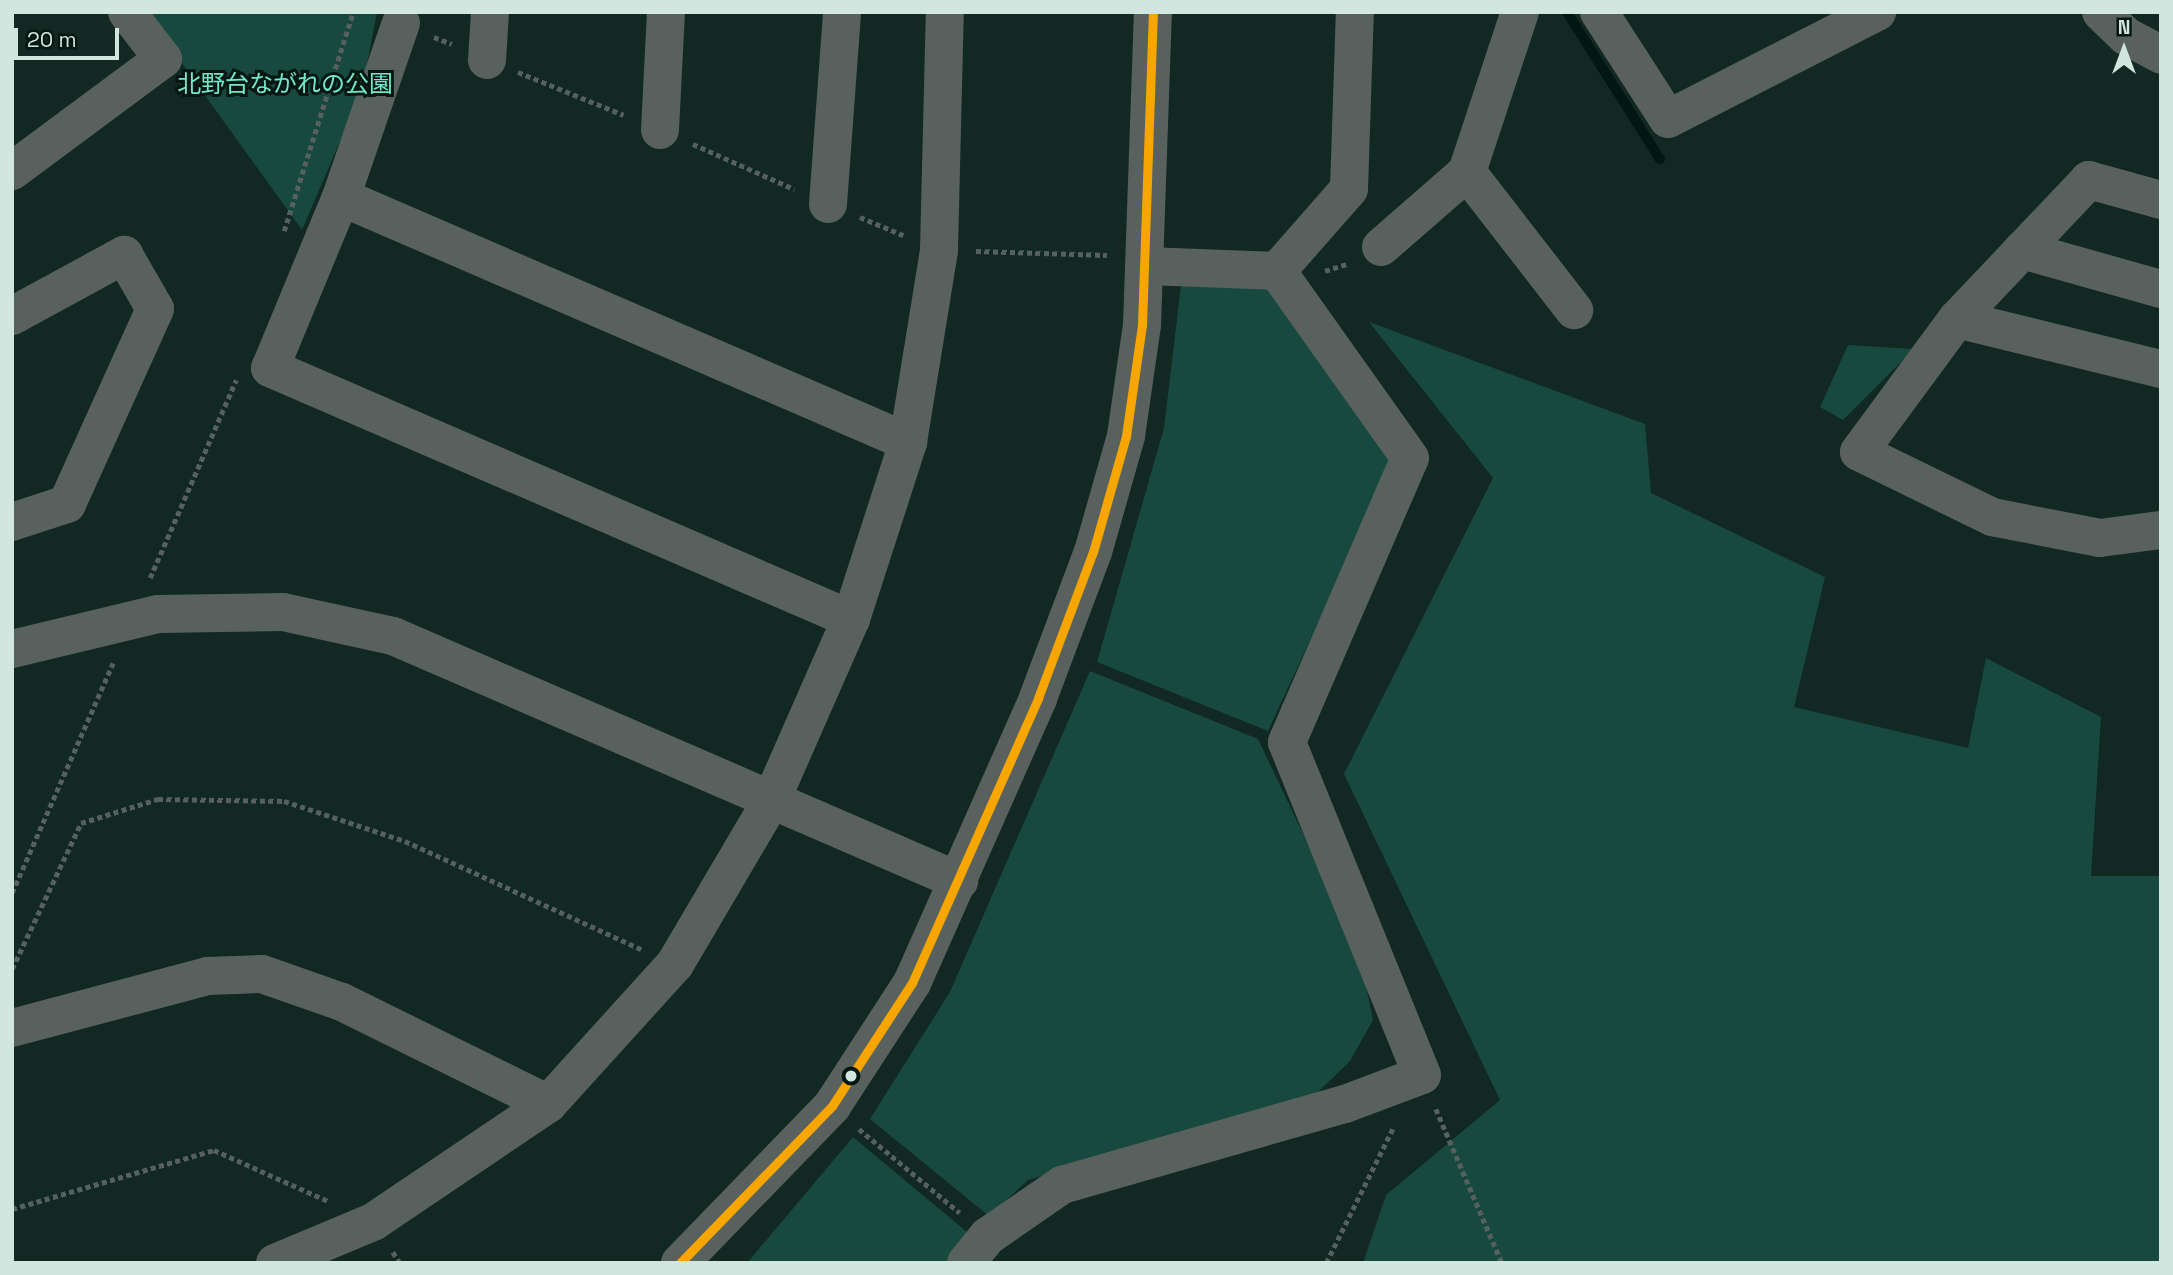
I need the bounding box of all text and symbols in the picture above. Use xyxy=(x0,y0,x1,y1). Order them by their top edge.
scale bar xyxy=(18,14,122,58)
north arrow xyxy=(2089,14,2159,84)
text: N xyxy=(2118,15,2130,40)
text: 20 m xyxy=(27,26,77,53)
park label: 北野台ながれの公園 xyxy=(177,70,393,98)
unlabelled marker xyxy=(844,1069,858,1083)

